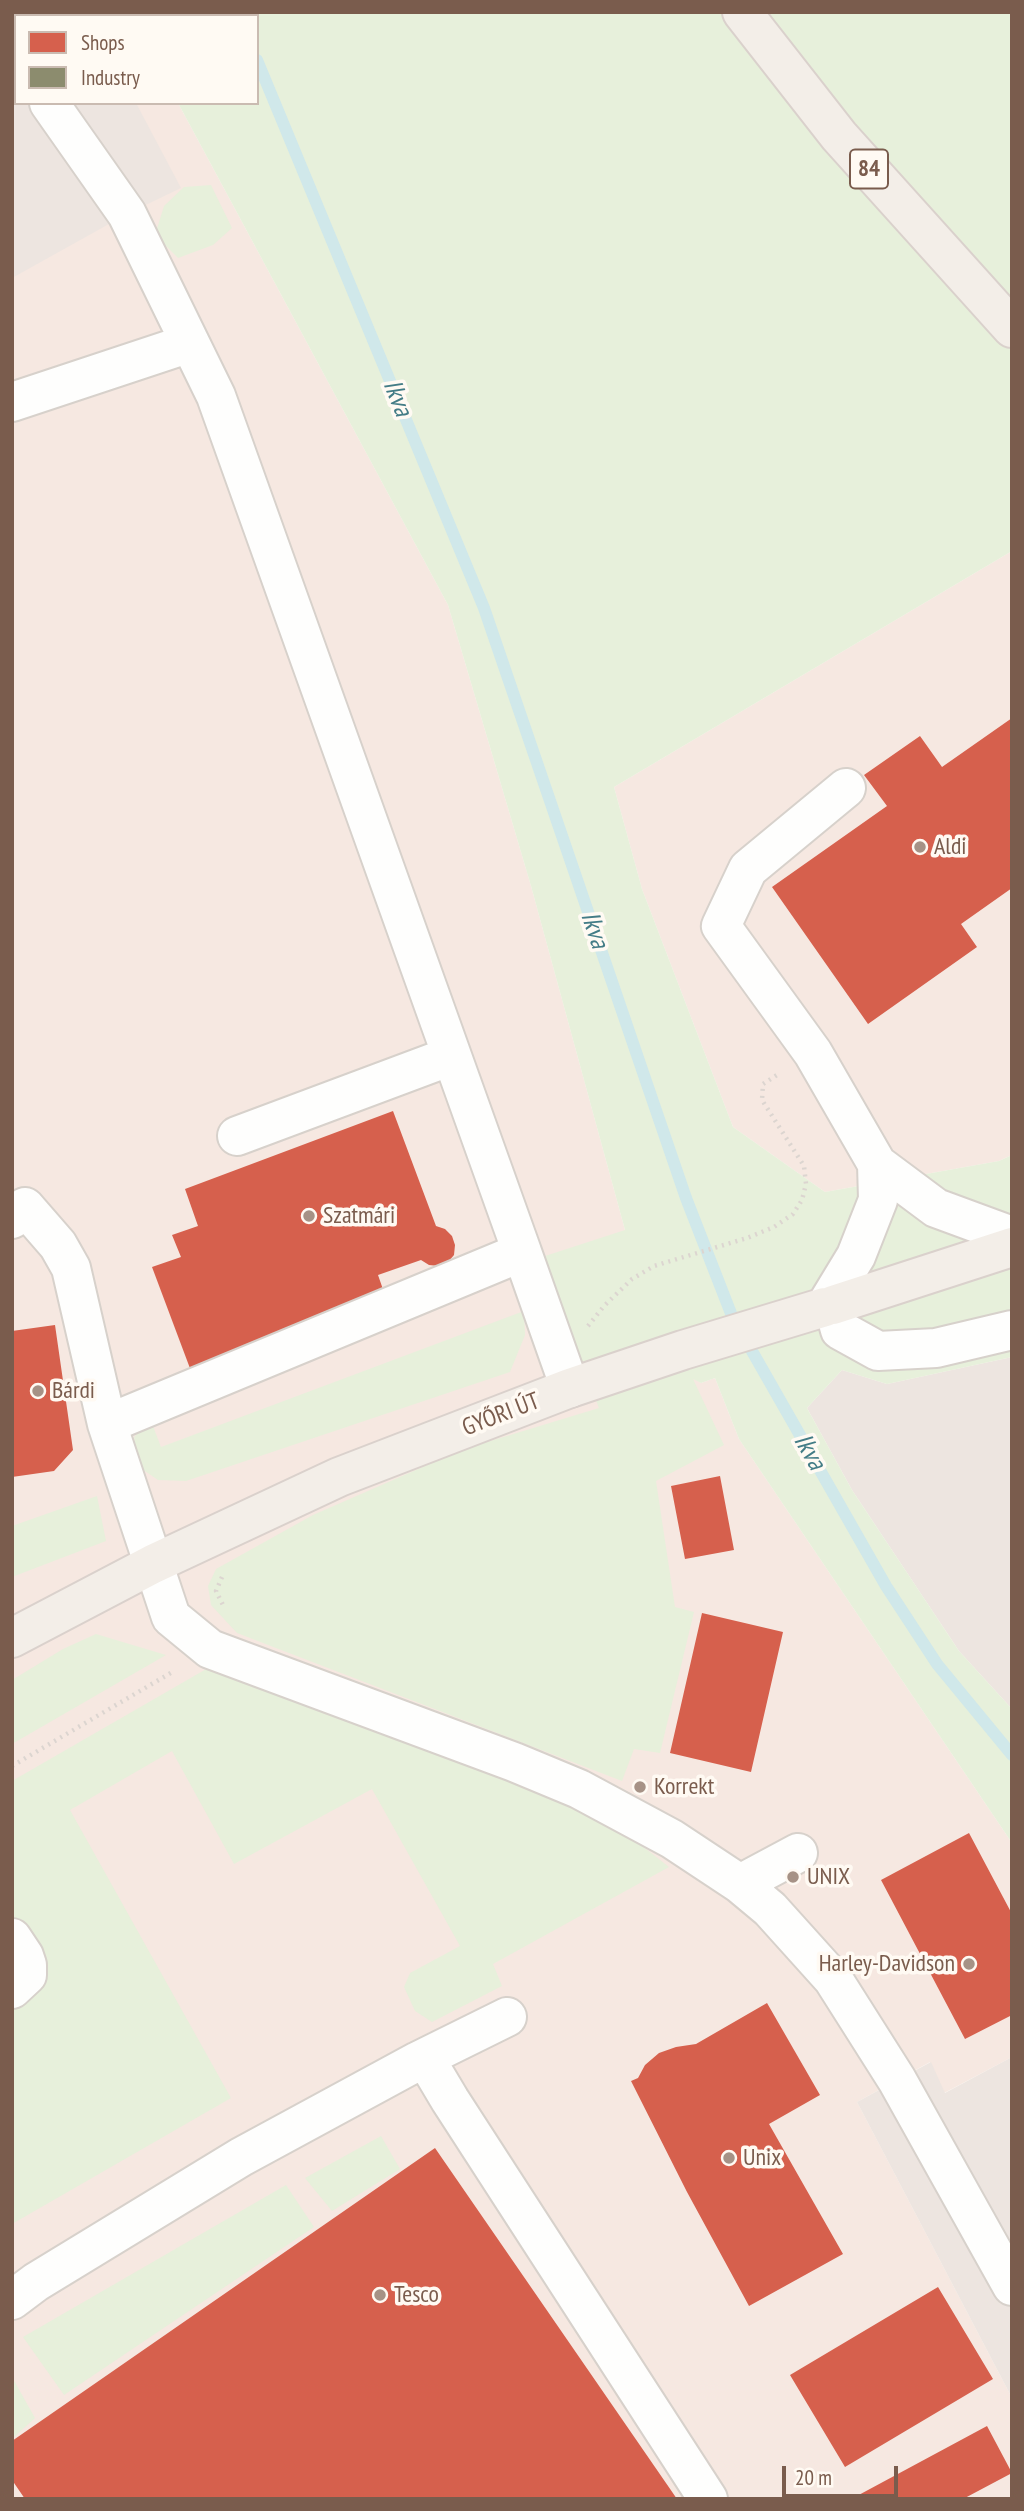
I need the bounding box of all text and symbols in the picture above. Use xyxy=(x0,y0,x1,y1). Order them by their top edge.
legend xyxy=(14,14,259,105)
text: Shops xyxy=(81,29,125,56)
text: Industry xyxy=(81,64,140,91)
road number: 84 xyxy=(850,150,888,188)
water label: Ikva xyxy=(376,375,418,421)
place label: Aldi xyxy=(934,833,967,861)
marker: Aldi xyxy=(912,839,928,855)
water label: Ikva xyxy=(573,908,615,952)
place label: Szatmári xyxy=(323,1202,395,1230)
marker: Szatmári xyxy=(301,1208,317,1224)
place label: Bárdi xyxy=(52,1377,95,1405)
marker: Bárdi xyxy=(30,1383,46,1399)
street label: GYŐRI ÚT xyxy=(458,1387,544,1443)
water label: Ikva xyxy=(786,1428,832,1476)
place label: Korrekt xyxy=(654,1773,714,1801)
marker: Korrekt xyxy=(632,1779,648,1795)
place label: UNIX xyxy=(807,1863,850,1891)
marker: UNIX xyxy=(785,1869,801,1885)
place label: Harley-Davidson xyxy=(819,1950,955,1978)
marker: Harley-Davidson xyxy=(961,1956,977,1972)
place label: Unix xyxy=(743,2144,781,2172)
marker: Unix xyxy=(721,2150,737,2166)
place label: Tesco xyxy=(394,2281,439,2309)
marker: Tesco xyxy=(372,2287,388,2303)
scale bar xyxy=(786,2452,902,2496)
text: 20 m xyxy=(795,2464,832,2491)

